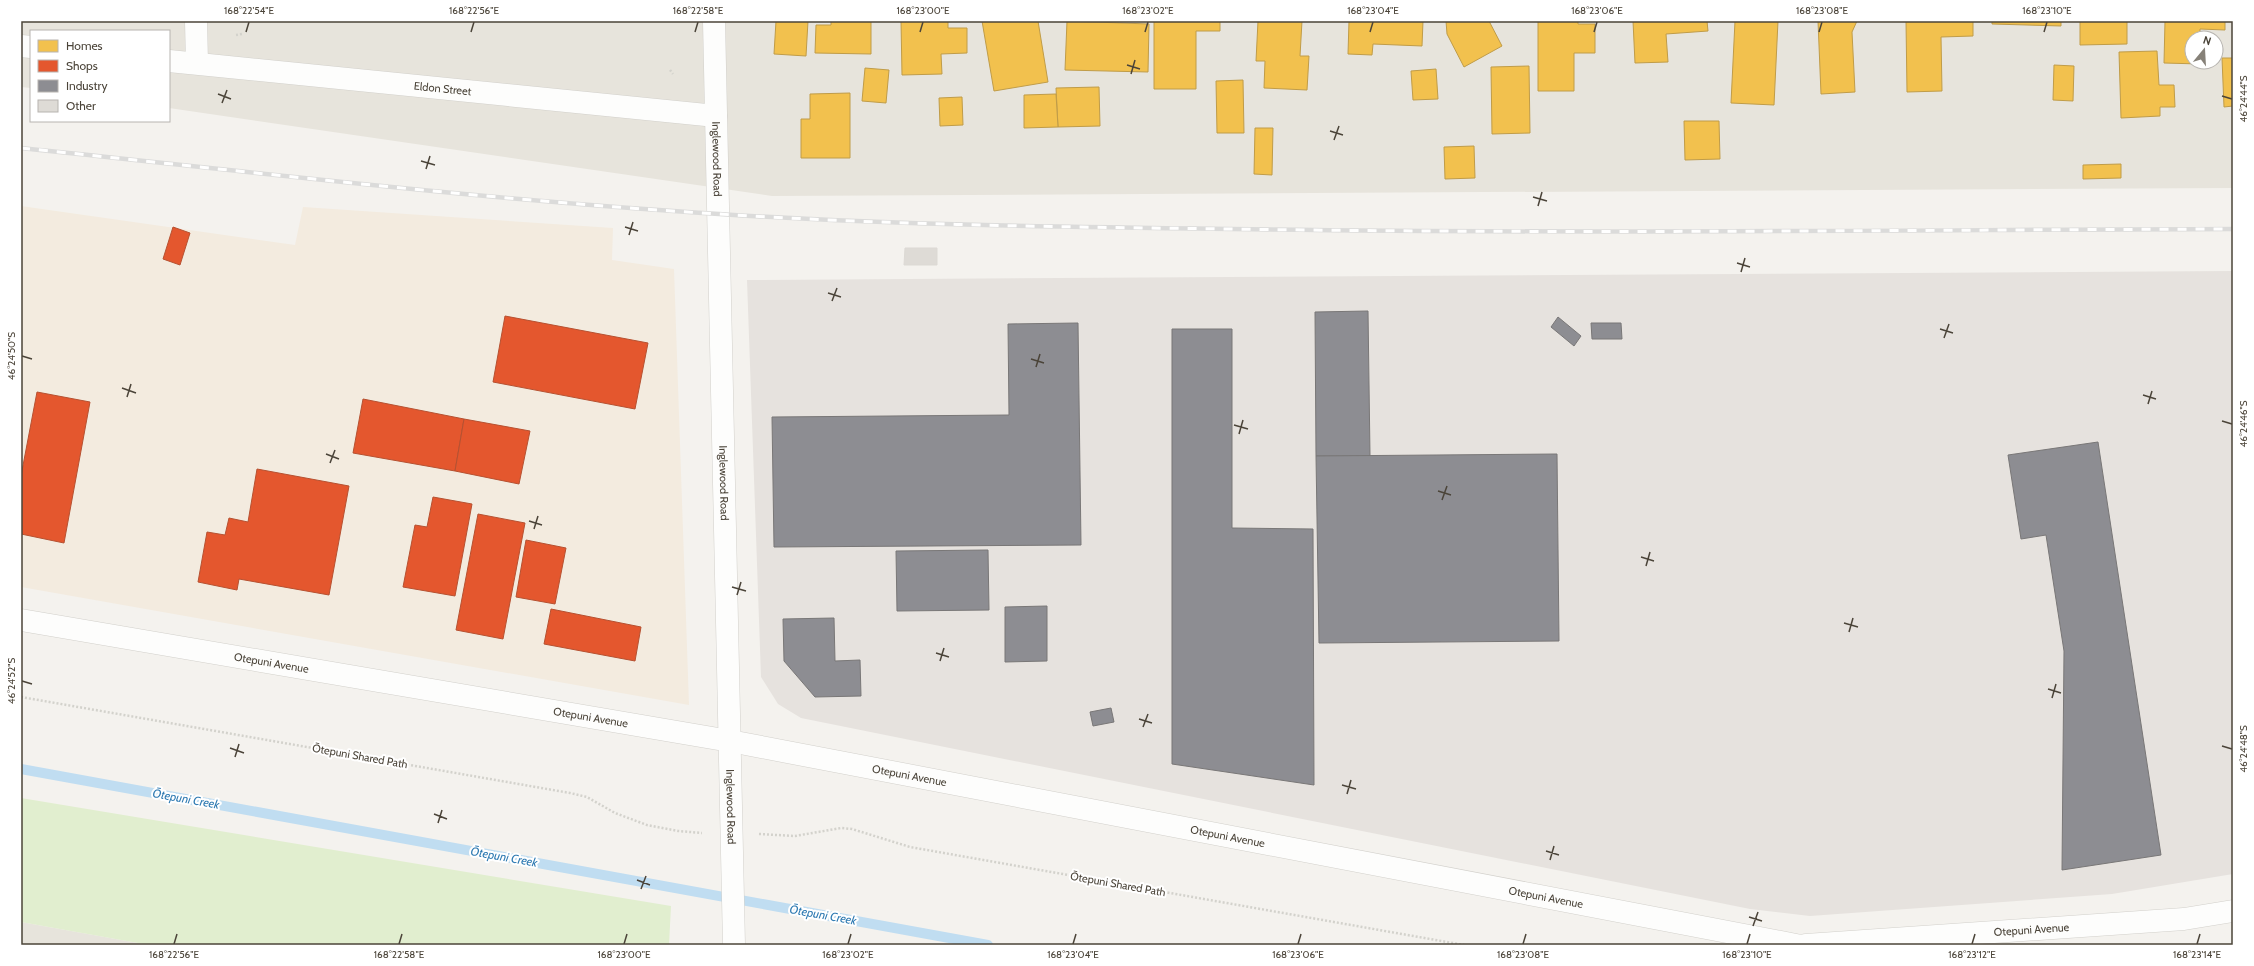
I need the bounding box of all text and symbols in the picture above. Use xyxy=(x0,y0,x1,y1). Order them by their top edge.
text: 168°22'54"E xyxy=(224,4,274,17)
text: 168°22'56"E xyxy=(449,4,499,17)
text: 168°22'58"E xyxy=(673,4,724,17)
text: 168°23'00"E xyxy=(896,4,950,17)
text: 168°23'02"E xyxy=(1122,4,1174,17)
text: 168°23'04"E xyxy=(1347,4,1399,17)
text: 168°23'06"E xyxy=(1571,4,1623,17)
text: 168°23'08"E xyxy=(1796,4,1848,17)
text: 168°23'10"E xyxy=(2022,4,2072,17)
legend xyxy=(30,30,170,122)
north arrow xyxy=(2184,30,2224,70)
text: N xyxy=(2201,33,2213,48)
text: Homes xyxy=(66,38,103,53)
text: Shops xyxy=(66,58,98,73)
text: 46°24'44"S xyxy=(2237,75,2250,123)
text: Industry xyxy=(66,78,107,93)
street label: Eldon Street xyxy=(413,79,472,98)
text: Other xyxy=(66,98,96,113)
street label: Inglewood Road xyxy=(709,121,725,197)
text: 46°24'50"S xyxy=(5,332,18,380)
text: 46°24'46"S xyxy=(2237,400,2250,448)
street label: Inglewood Road xyxy=(716,445,732,521)
street label: Otepuni Avenue xyxy=(233,649,310,676)
text: 46°24'52"S xyxy=(5,658,18,704)
street label: Otepuni Avenue xyxy=(552,704,630,731)
text: 46°24'48"S xyxy=(2237,725,2250,773)
street label: Ōtepuni Shared Path xyxy=(311,741,409,771)
street label: Otepuni Avenue xyxy=(871,761,948,789)
street label: Inglewood Road xyxy=(723,769,739,844)
water label: Ōtepuni Creek xyxy=(152,785,221,812)
street label: Otepuni Avenue xyxy=(1189,822,1267,850)
water label: Ōtepuni Creek xyxy=(470,843,539,870)
street label: Ōtepuni Shared Path xyxy=(1069,869,1167,899)
street label: Otepuni Avenue xyxy=(1507,883,1585,911)
water label: Ōtepuni Creek xyxy=(789,901,858,928)
street label: Otepuni Avenue xyxy=(1993,920,2070,939)
text: 168°22'56"E xyxy=(149,948,199,961)
text: 168°22'58"E xyxy=(374,948,425,961)
text: 168°23'00"E xyxy=(597,948,651,961)
text: 168°23'02"E xyxy=(822,948,874,961)
text: 168°23'04"E xyxy=(1047,948,1099,961)
text: 168°23'06"E xyxy=(1272,948,1324,961)
text: 168°23'08"E xyxy=(1497,948,1549,961)
text: 168°23'10"E xyxy=(1722,948,1772,961)
text: 168°23'12"E xyxy=(1948,948,1996,961)
text: 168°23'14"E xyxy=(2173,948,2221,961)

